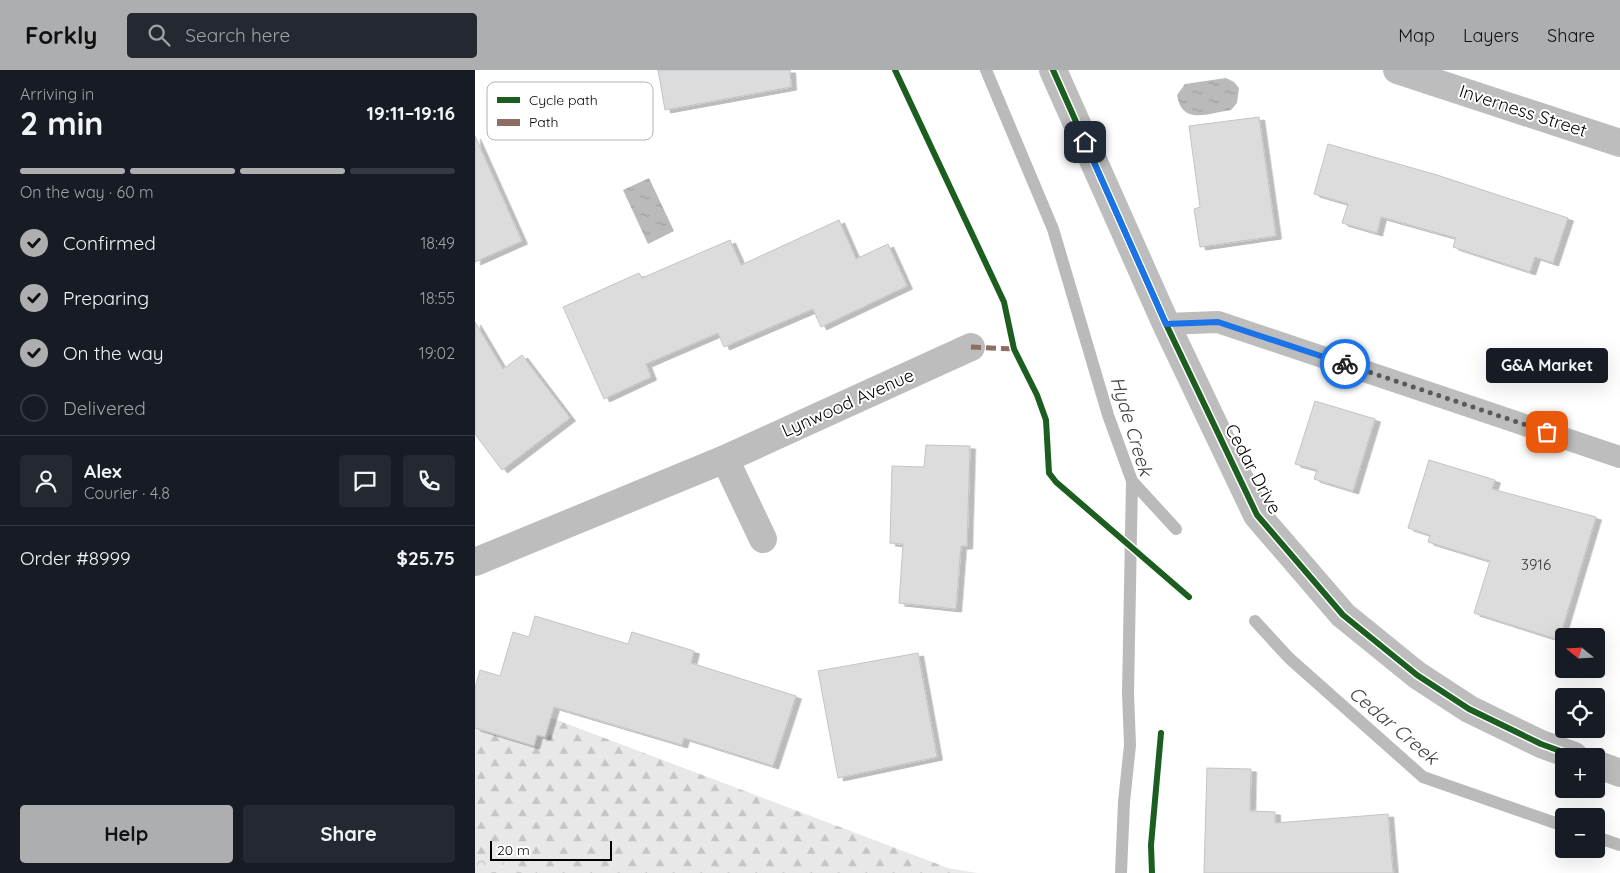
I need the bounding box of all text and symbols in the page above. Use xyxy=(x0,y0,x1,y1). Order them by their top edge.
search box xyxy=(127,13,477,58)
text: Forkly xyxy=(25,20,97,50)
icon: search xyxy=(145,21,173,49)
text: Search here xyxy=(185,23,290,47)
text: Map xyxy=(1398,24,1435,47)
text: Layers xyxy=(1463,24,1519,47)
text: Share xyxy=(1547,24,1595,47)
street label: Inverness Street xyxy=(1456,79,1590,142)
legend xyxy=(487,82,653,140)
text: Arriving in xyxy=(20,84,94,104)
text: Cycle path xyxy=(529,91,598,109)
text: 19:11–19:16 xyxy=(367,101,455,125)
text: 2 min xyxy=(20,103,103,143)
text: Path xyxy=(529,113,558,131)
pin xyxy=(1064,121,1106,163)
icon: home xyxy=(1071,128,1099,156)
text: On the way · 60 m xyxy=(20,182,154,202)
icon: check xyxy=(20,229,48,257)
text: Confirmed xyxy=(63,231,156,255)
text: 18:49 xyxy=(420,233,455,253)
icon: check xyxy=(20,284,48,312)
text: Preparing xyxy=(63,286,149,310)
text: 18:55 xyxy=(420,288,455,308)
icon: check xyxy=(20,339,48,367)
courier xyxy=(1320,339,1370,389)
text: On the way xyxy=(63,341,164,365)
text: 19:02 xyxy=(419,343,455,363)
callout: G&A Market xyxy=(1486,347,1608,382)
icon: bike xyxy=(1331,350,1359,378)
text: G&A Market xyxy=(1501,355,1593,375)
street label: Lynwood Avenue xyxy=(778,363,918,442)
water label: Hyde Creek xyxy=(1106,373,1159,480)
text: Delivered xyxy=(63,396,146,420)
pin xyxy=(1526,411,1568,453)
icon: bag xyxy=(1533,418,1561,446)
street label: Cedar Drive xyxy=(1220,420,1287,518)
button: person xyxy=(20,455,72,507)
button: chat xyxy=(339,455,391,507)
button: phone xyxy=(403,455,455,507)
text: Alex xyxy=(84,459,122,483)
text: Courier · 4.8 xyxy=(84,483,170,503)
text: Order #8999 xyxy=(20,546,131,570)
text: $25.75 xyxy=(397,546,455,570)
house number: 3916 xyxy=(1521,555,1551,574)
north arrow xyxy=(1555,628,1605,678)
map controls xyxy=(1555,628,1605,858)
water label: Cedar Creek xyxy=(1344,681,1445,771)
button: locate xyxy=(1555,688,1605,738)
button: + xyxy=(1555,748,1605,798)
button: Help xyxy=(20,805,233,863)
button: Share xyxy=(243,805,455,863)
button: − xyxy=(1555,808,1605,858)
scale bar xyxy=(490,838,613,861)
text: 20 m xyxy=(497,841,530,859)

